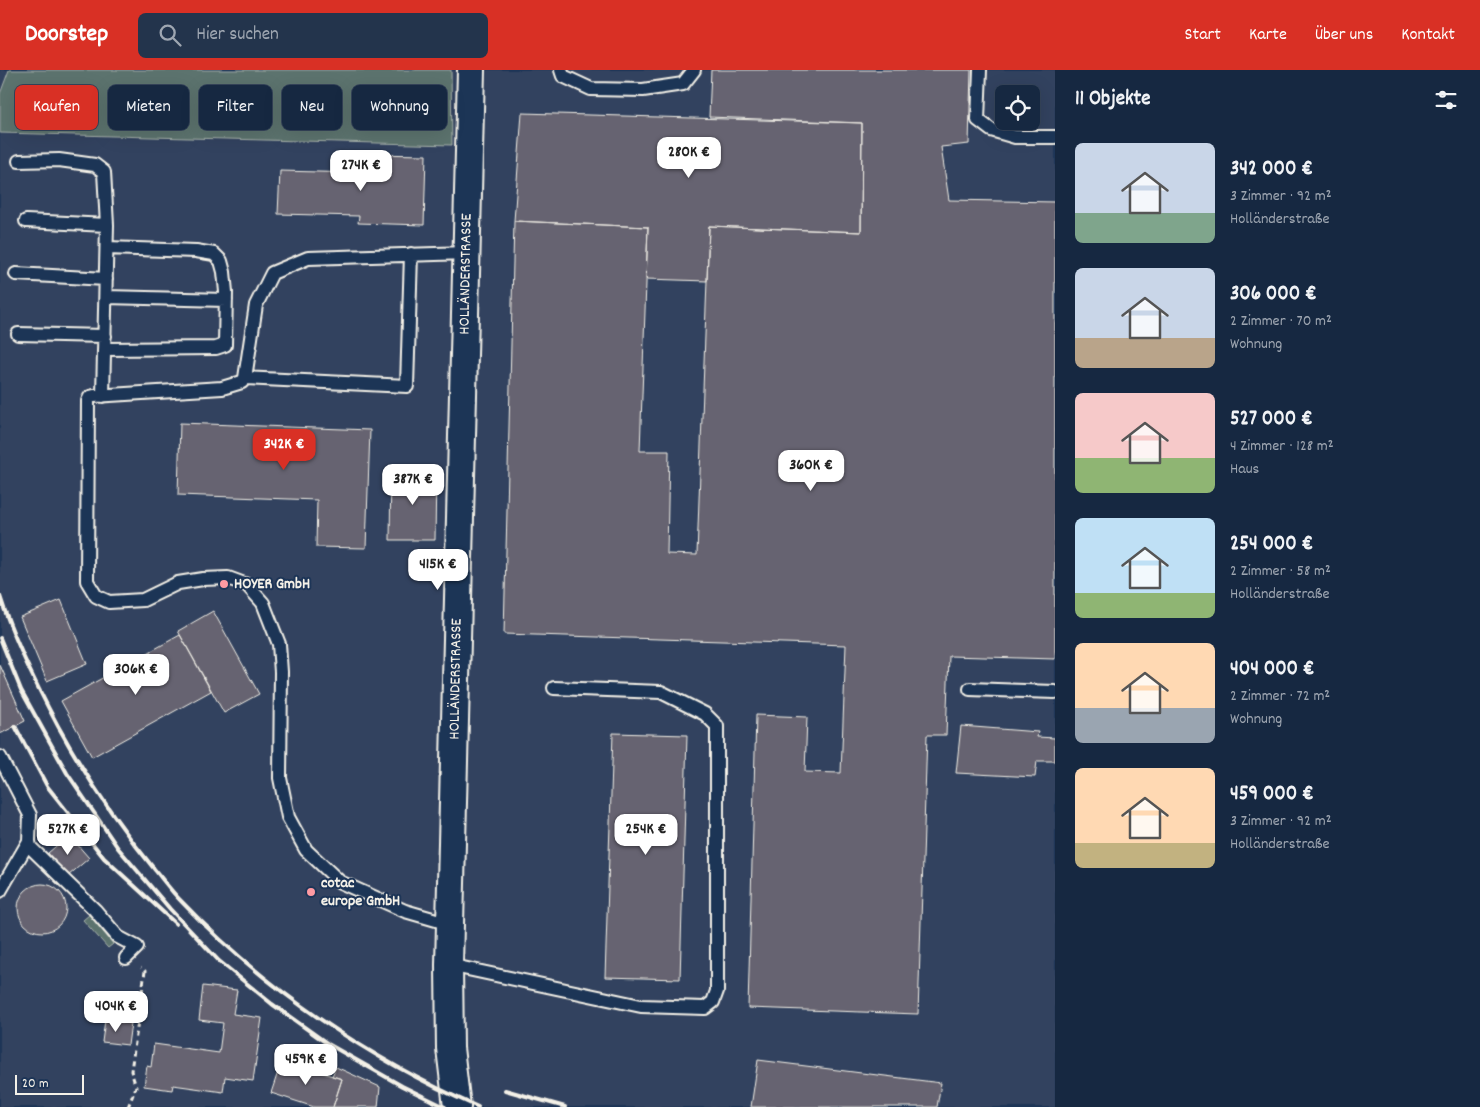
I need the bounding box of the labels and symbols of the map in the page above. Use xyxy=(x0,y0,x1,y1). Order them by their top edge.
pin: 280K € xyxy=(648,136,730,179)
pin: 274K € xyxy=(320,150,402,192)
street label: HOLLÄNDERSTRASSE xyxy=(453,212,479,335)
pin: 342K € xyxy=(243,428,325,471)
pin: 360K € xyxy=(770,450,852,492)
pin: 387K € xyxy=(372,464,454,506)
pin: 415K € xyxy=(397,548,479,591)
place label: HOYER GmbH xyxy=(234,573,310,596)
marker: HOYER GmbH xyxy=(218,578,230,590)
street label: HOLLÄNDERSTRASSE xyxy=(443,617,469,740)
pin: 306K € xyxy=(95,654,177,696)
pin: 527K € xyxy=(27,814,109,856)
pin: 254K € xyxy=(605,814,687,856)
place label: cotac europe GmbH xyxy=(321,872,400,913)
marker: cotac europe GmbH xyxy=(305,886,317,898)
pin: 404K € xyxy=(75,990,157,1033)
pin: 459K € xyxy=(265,1044,347,1086)
scale bar xyxy=(15,1072,84,1095)

